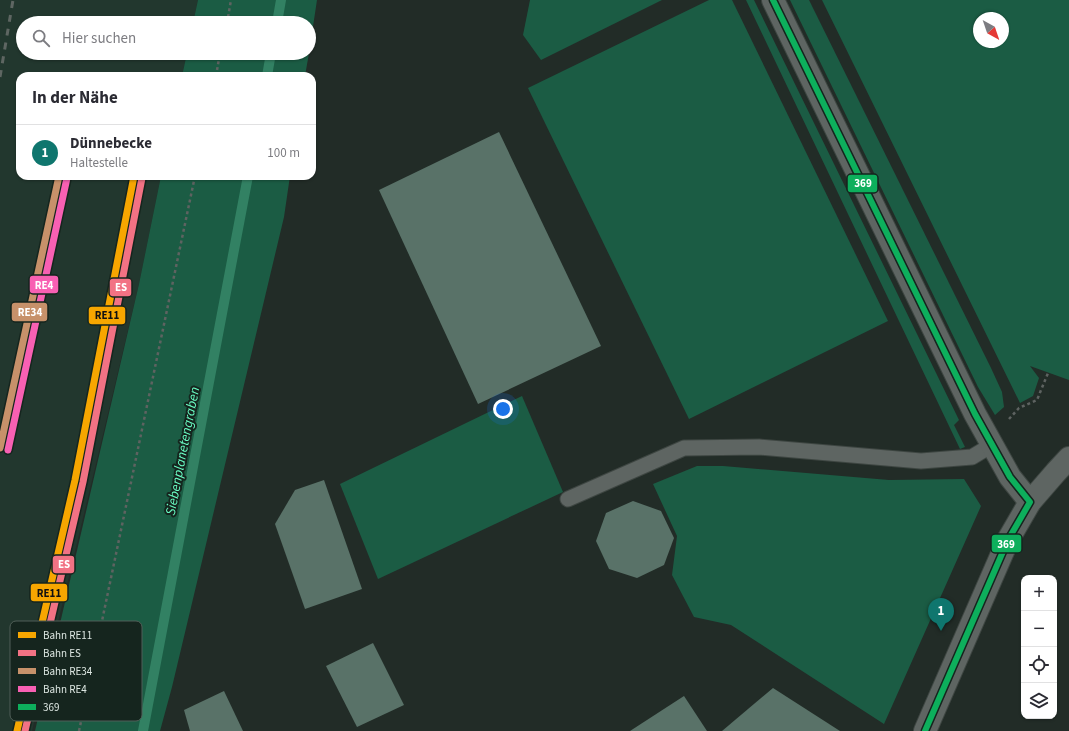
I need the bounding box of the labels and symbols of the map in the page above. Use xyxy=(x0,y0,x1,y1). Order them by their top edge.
north arrow xyxy=(973,12,1009,48)
line badge: 369 xyxy=(847,174,878,193)
text: 369 xyxy=(854,176,872,191)
line badge: RE4 xyxy=(29,275,59,294)
text: RE4 xyxy=(35,278,53,293)
line badge: ES xyxy=(109,278,132,297)
text: ES xyxy=(115,280,127,295)
line badge: RE34 xyxy=(11,302,48,322)
text: RE34 xyxy=(18,305,42,320)
line badge: RE11 xyxy=(88,306,126,325)
text: RE11 xyxy=(95,308,119,323)
water label: Siebenplanetengraben xyxy=(161,385,205,517)
your location xyxy=(493,399,513,419)
line badge: 369 xyxy=(991,534,1022,553)
text: 369 xyxy=(997,537,1015,552)
line badge: ES xyxy=(52,555,75,574)
text: ES xyxy=(58,557,70,572)
line badge: RE11 xyxy=(30,583,68,602)
text: RE11 xyxy=(37,586,61,601)
pin: 1 xyxy=(928,598,954,631)
legend xyxy=(10,621,142,721)
text: Bahn RE11 xyxy=(43,628,92,643)
text: Bahn ES xyxy=(43,646,81,661)
text: Bahn RE34 xyxy=(43,664,93,679)
text: Bahn RE4 xyxy=(43,682,87,697)
text: 369 xyxy=(43,700,59,715)

